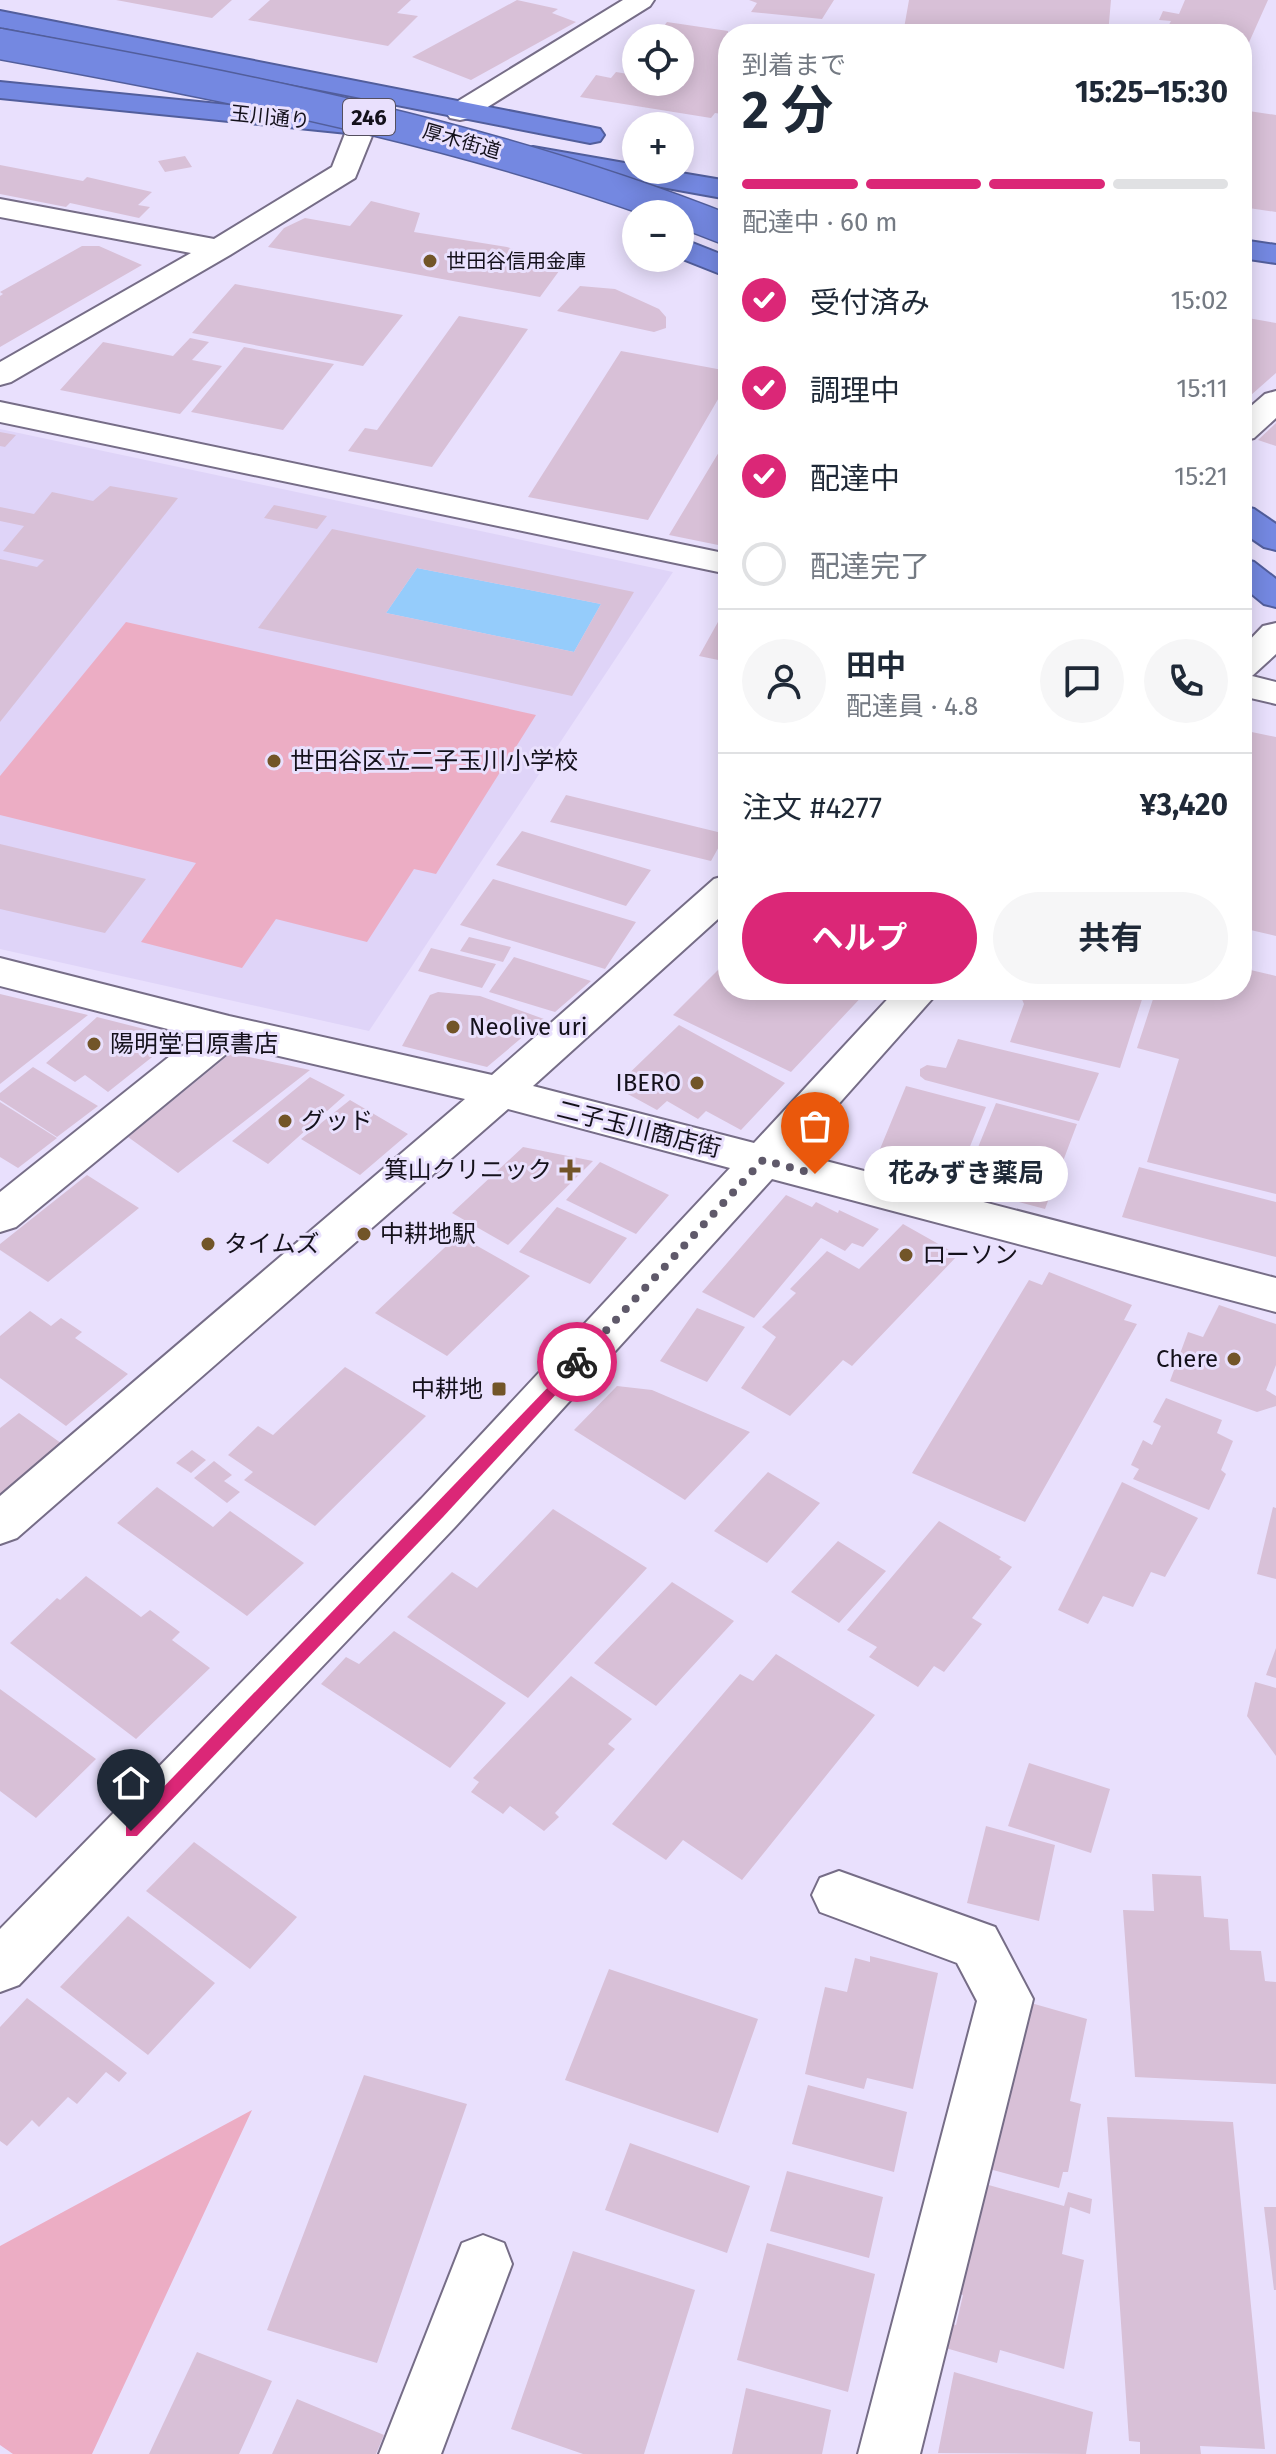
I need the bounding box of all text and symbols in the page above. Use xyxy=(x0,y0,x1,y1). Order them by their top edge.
map controls xyxy=(622,24,694,272)
button: locate xyxy=(622,24,694,96)
text: 到着まで xyxy=(742,50,846,81)
text: 15:25–15:30 xyxy=(1075,74,1228,110)
text: 2 分 xyxy=(742,79,833,142)
road number: 246 xyxy=(343,99,395,135)
street label: 玉川通り xyxy=(229,101,311,133)
button: + xyxy=(622,112,694,184)
street label: 厚木街道 xyxy=(420,118,504,164)
button: − xyxy=(622,200,694,272)
text: 配達中 · 60 m xyxy=(742,207,898,238)
place label: 世田谷信用金庫 xyxy=(446,249,586,273)
marker: 世田谷信用金庫 xyxy=(421,252,439,270)
icon: check xyxy=(742,278,786,322)
text: 受付済み xyxy=(810,285,930,321)
text: 15:02 xyxy=(1170,285,1228,316)
icon: check xyxy=(742,366,786,410)
text: 調理中 xyxy=(810,373,900,409)
text: 15:11 xyxy=(1176,373,1228,404)
icon: check xyxy=(742,454,786,498)
text: 配達中 xyxy=(810,461,900,497)
text: 15:21 xyxy=(1174,461,1228,492)
text: 配達完了 xyxy=(810,549,930,585)
button: person xyxy=(742,639,826,723)
button: chat xyxy=(1040,639,1124,723)
button: phone xyxy=(1144,639,1228,723)
text: 田中 xyxy=(846,648,906,684)
text: 配達員 · 4.8 xyxy=(846,691,978,722)
place label: 世田谷区立二子玉川小学校 xyxy=(290,747,578,775)
marker: 世田谷区立二子玉川小学校 xyxy=(265,752,283,770)
text: ¥3,420 xyxy=(1140,787,1228,823)
text: 注文 #4277 xyxy=(742,790,882,826)
button: ヘルプ xyxy=(742,892,977,984)
button: 共有 xyxy=(993,892,1228,984)
place label: Neolive uri xyxy=(469,1013,587,1041)
marker: Neolive uri xyxy=(444,1018,462,1036)
place label: 陽明堂日原書店 xyxy=(110,1030,278,1058)
marker: 陽明堂日原書店 xyxy=(85,1035,103,1053)
place label: IBERO xyxy=(616,1069,681,1097)
marker: IBERO xyxy=(688,1074,706,1092)
pin xyxy=(781,1092,849,1174)
street label: 二子玉川商店街 xyxy=(554,1095,724,1163)
icon: bag xyxy=(793,1104,837,1148)
place label: グッド xyxy=(301,1107,373,1135)
marker: グッド xyxy=(276,1112,294,1130)
callout: 花みずき薬局 xyxy=(863,1146,1067,1202)
place label: 箕山クリニック xyxy=(384,1156,552,1184)
text: 花みずき薬局 xyxy=(888,1158,1044,1189)
marker: 箕山クリニック xyxy=(559,1159,581,1181)
place label: 中耕地駅 xyxy=(380,1220,476,1248)
marker: 中耕地駅 xyxy=(355,1225,373,1243)
place label: タイムズ xyxy=(224,1230,320,1258)
marker: タイムズ xyxy=(199,1235,217,1253)
place label: ローソン xyxy=(922,1241,1018,1269)
marker: ローソン xyxy=(897,1246,915,1264)
courier xyxy=(537,1322,617,1402)
icon: bike xyxy=(555,1340,599,1384)
place label: Chere xyxy=(1156,1345,1218,1373)
marker: Chere xyxy=(1225,1350,1243,1368)
place label: 中耕地 xyxy=(411,1375,483,1403)
marker: 中耕地 xyxy=(490,1380,508,1398)
pin xyxy=(97,1749,165,1831)
icon: home xyxy=(109,1761,153,1805)

